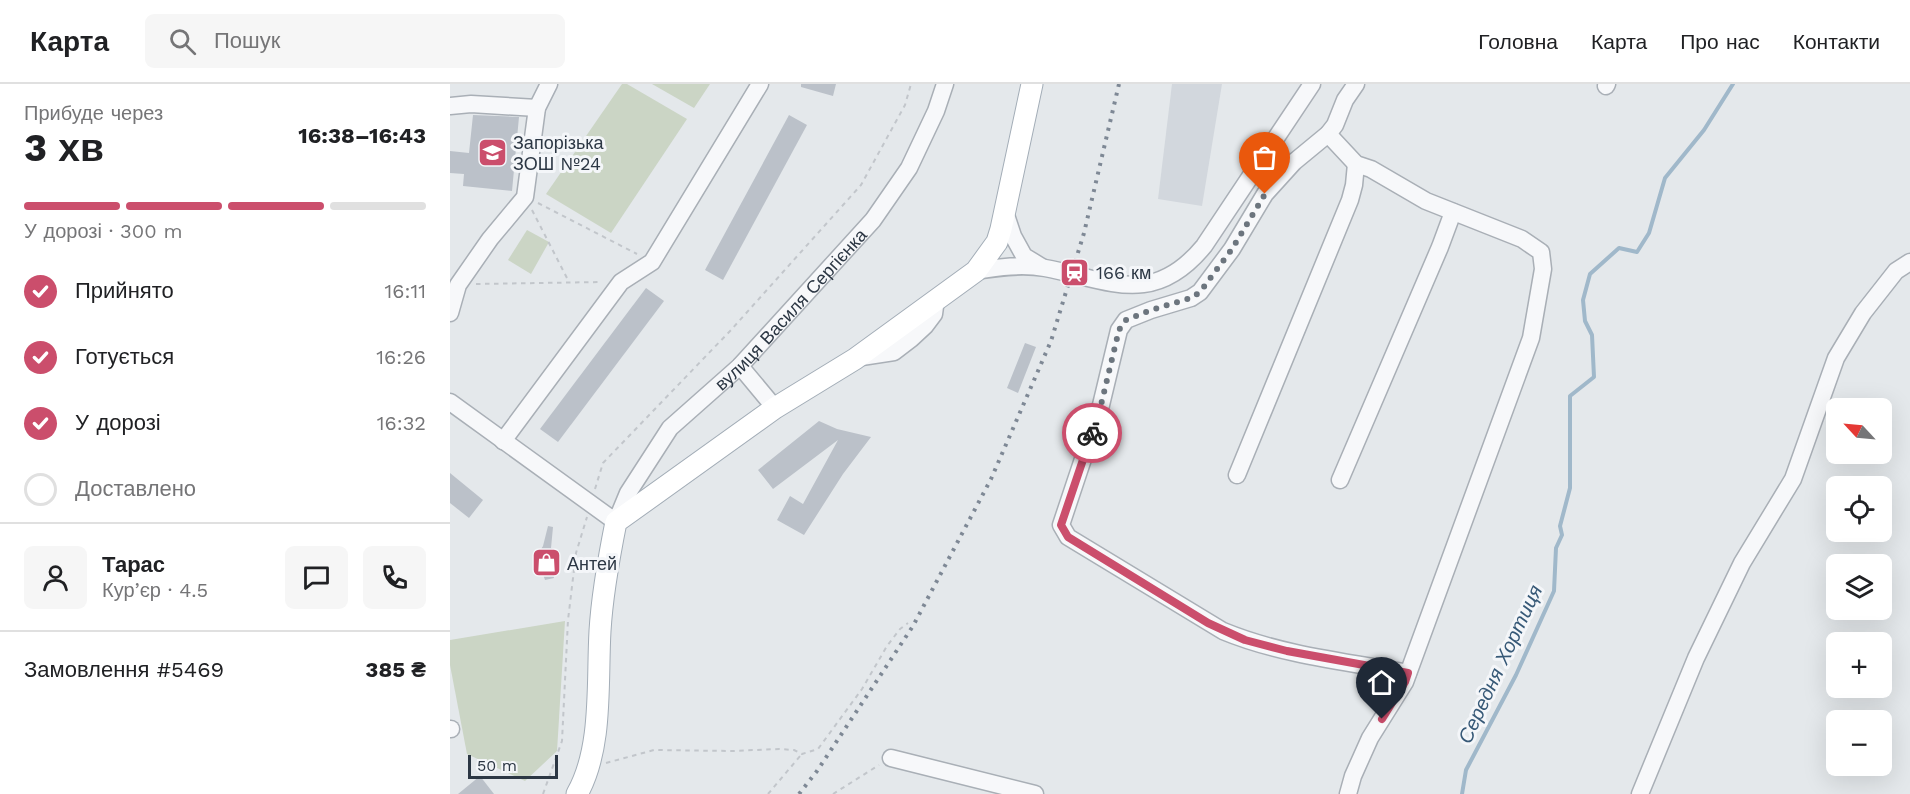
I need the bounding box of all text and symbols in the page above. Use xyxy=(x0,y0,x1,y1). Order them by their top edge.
search box xyxy=(145,14,565,68)
text: Карта xyxy=(30,25,109,58)
icon: search xyxy=(166,25,199,58)
text: Пошук xyxy=(214,28,280,53)
text: Головна xyxy=(1478,29,1558,54)
text: Карта xyxy=(1591,29,1647,54)
text: Про нас xyxy=(1680,29,1760,54)
text: Контакти xyxy=(1793,29,1880,54)
text: Прибуде через xyxy=(24,101,163,125)
text: 16:38–16:43 xyxy=(298,123,426,148)
text: 3 хв xyxy=(24,125,104,170)
place label: Запорізька ЗОШ №24 xyxy=(513,132,605,174)
pin xyxy=(1239,132,1290,194)
school or university icon: Запорізька ЗОШ №24 xyxy=(476,136,508,168)
icon: bag xyxy=(1248,141,1281,174)
text: У дорозі · 300 m xyxy=(24,219,183,243)
street label: вулиця Василя Сергієнка xyxy=(710,223,871,394)
station icon: 166 км xyxy=(1059,256,1091,288)
place label: 166 км xyxy=(1096,262,1151,283)
icon: check xyxy=(24,275,57,308)
text: Прийнято xyxy=(75,278,174,303)
text: 16:11 xyxy=(385,279,426,303)
icon: check xyxy=(24,341,57,374)
text: Готується xyxy=(75,344,174,369)
text: 16:26 xyxy=(376,345,426,369)
north arrow xyxy=(1826,398,1892,464)
map controls xyxy=(1826,398,1892,776)
courier xyxy=(1062,403,1122,463)
icon: check xyxy=(24,407,57,440)
text: У дорозі xyxy=(75,410,161,435)
text: 16:32 xyxy=(377,411,426,435)
icon: bike xyxy=(1076,417,1109,450)
text: Доставлено xyxy=(75,476,196,501)
button: locate xyxy=(1826,476,1892,542)
button: person xyxy=(24,546,87,609)
button: chat xyxy=(285,546,348,609)
button: phone xyxy=(363,546,426,609)
shop icon: Антей xyxy=(530,547,562,579)
text: Тарас xyxy=(102,552,165,577)
place label: Антей xyxy=(567,553,617,574)
button: layers xyxy=(1826,554,1892,620)
text: Кур’єр · 4.5 xyxy=(102,578,208,602)
water label: Середня Хортиця xyxy=(1453,581,1547,747)
button: + xyxy=(1826,632,1892,698)
text: Замовлення #5469 xyxy=(24,657,224,682)
text: 385 ₴ xyxy=(365,657,426,682)
pin xyxy=(1356,657,1407,719)
icon: home xyxy=(1365,666,1398,699)
button: − xyxy=(1826,710,1892,776)
scale bar xyxy=(468,752,558,780)
text: 50 m xyxy=(477,756,517,775)

